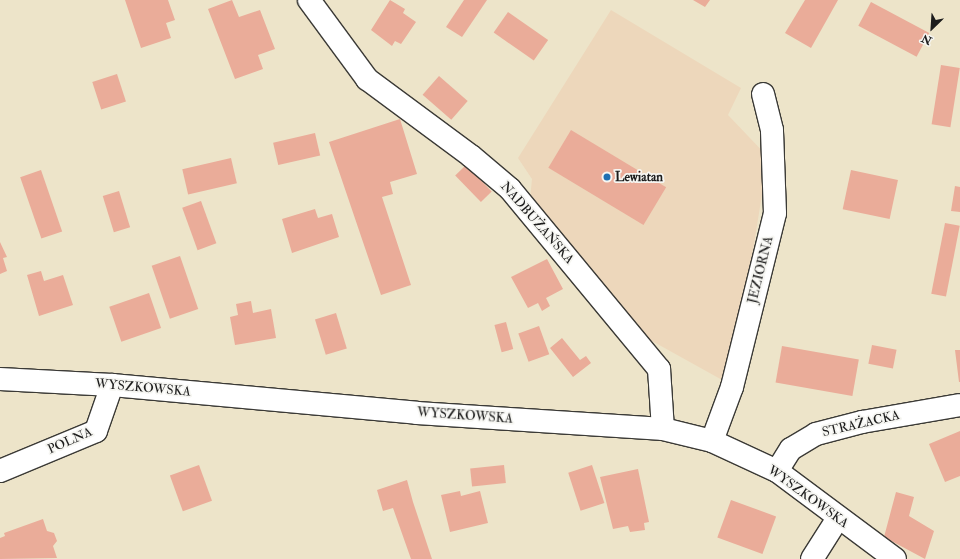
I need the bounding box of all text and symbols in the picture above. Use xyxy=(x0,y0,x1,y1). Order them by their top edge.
north arrow xyxy=(912,8,952,48)
text: N xyxy=(920,31,934,47)
place label: Lewiatan xyxy=(615,169,663,185)
marker: Lewiatan xyxy=(602,172,612,182)
street label: NADBUŻAŃSKA xyxy=(497,179,577,267)
street label: JEZIORNA xyxy=(745,235,777,305)
street label: WYSZKOWSKA xyxy=(94,376,192,400)
street label: WYSZKOWSKA xyxy=(417,405,513,427)
street label: STRAŻACKA xyxy=(821,407,901,441)
street label: POLNA xyxy=(45,424,95,458)
street label: WYSZKOWSKA xyxy=(765,462,851,532)

